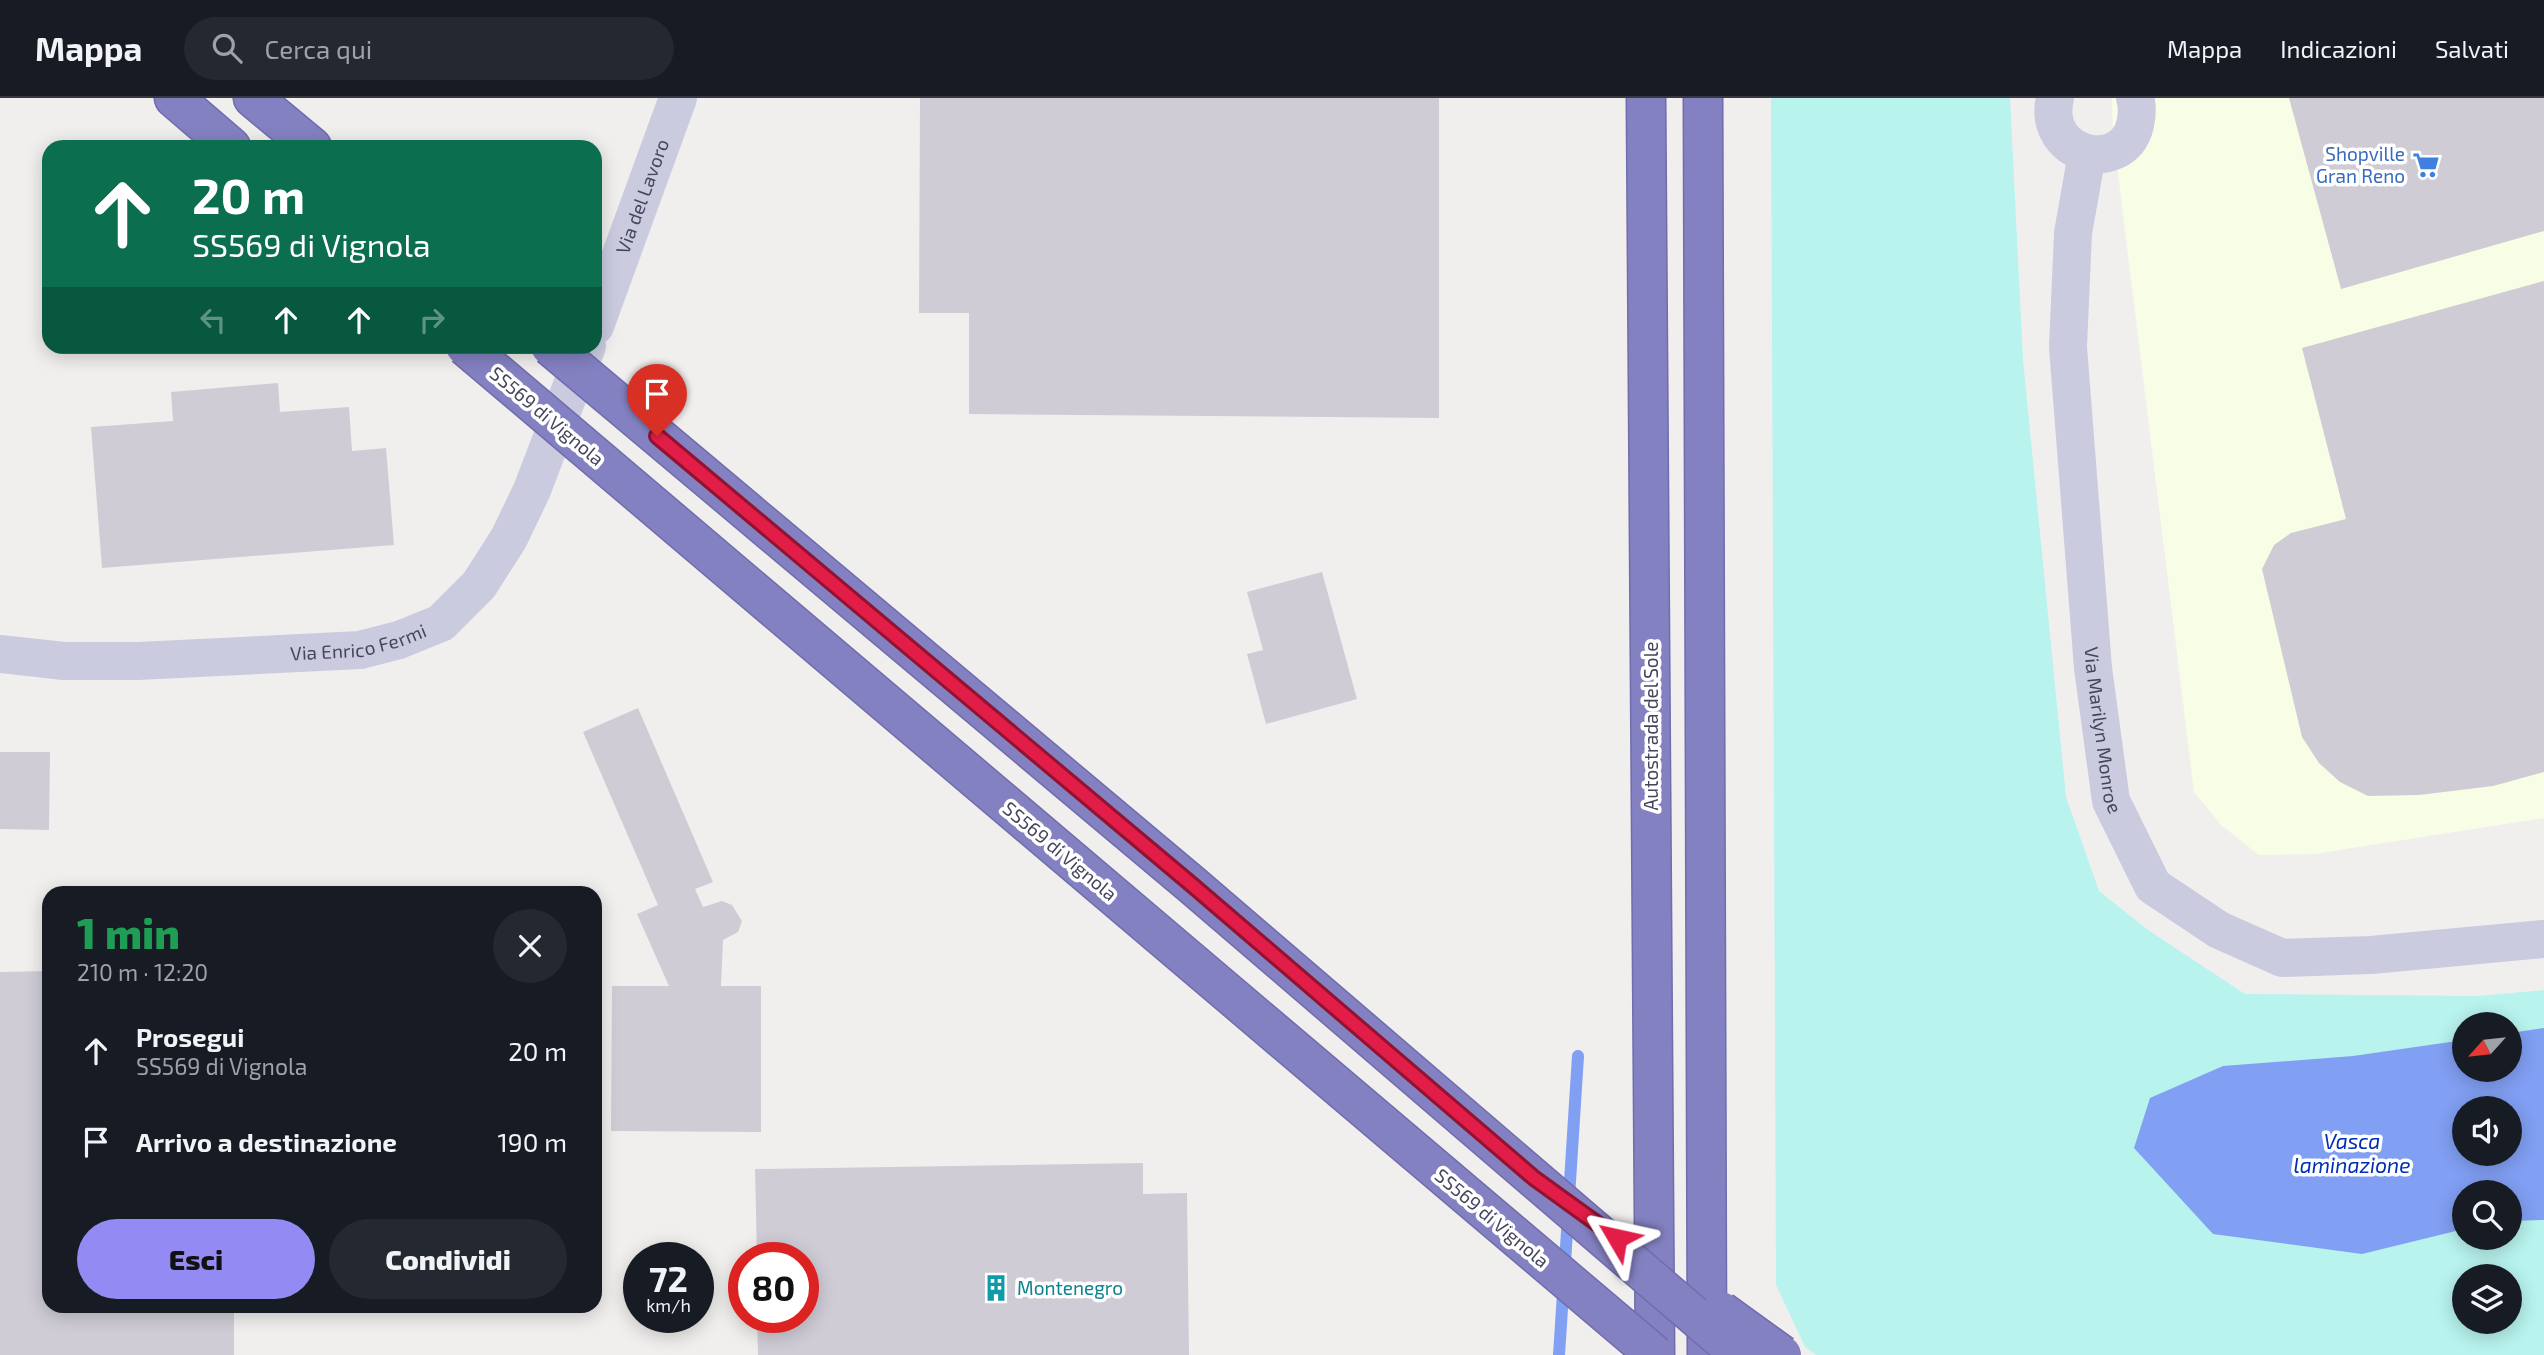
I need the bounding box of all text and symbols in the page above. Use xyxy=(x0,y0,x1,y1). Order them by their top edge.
search box xyxy=(184,17,674,80)
text: Mappa xyxy=(35,28,142,68)
icon: search xyxy=(208,29,246,67)
text: Cerca qui xyxy=(264,33,372,64)
text: Mappa xyxy=(2167,34,2242,63)
text: Indicazioni xyxy=(2280,34,2397,63)
text: Salvati xyxy=(2435,34,2509,63)
street label: Via del Lavoro xyxy=(610,136,673,257)
place label: Shopville Gran Reno xyxy=(2316,142,2405,187)
supermarket icon: Shopville Gran Reno xyxy=(2411,150,2441,180)
text: 20 m xyxy=(192,165,305,224)
icon: ahead xyxy=(77,168,168,259)
text: SS569 di Vignola xyxy=(192,225,431,263)
icon: left xyxy=(194,301,232,339)
icon: ahead xyxy=(267,301,305,339)
icon: ahead xyxy=(340,301,378,339)
icon: right xyxy=(413,301,451,339)
street label: SS569 di Vignola xyxy=(486,361,609,470)
pin xyxy=(627,364,687,436)
icon: arrive xyxy=(638,375,676,413)
street label: Via Enrico Fermi xyxy=(290,618,429,664)
street label: Autostrada del Sole xyxy=(1639,642,1662,810)
street label: Via Marilyn Monroe xyxy=(2080,646,2127,817)
street label: SS569 di Vignola xyxy=(999,796,1122,905)
text: 1 min xyxy=(77,907,180,957)
button: close xyxy=(493,909,567,983)
text: 210 m · 12:20 xyxy=(77,958,208,986)
north arrow xyxy=(2452,1012,2522,1082)
map controls xyxy=(2452,1012,2522,1334)
text: Prosegui xyxy=(136,1021,244,1052)
icon: ahead xyxy=(77,1032,115,1070)
text: 20 m xyxy=(508,1035,567,1066)
text: SS569 di Vignola xyxy=(136,1052,307,1080)
button: sound xyxy=(2452,1096,2522,1166)
icon: arrive xyxy=(77,1123,115,1161)
text: Arrivo a destinazione xyxy=(136,1126,397,1157)
text: 190 m xyxy=(498,1126,567,1157)
water label: Vasca laminazione xyxy=(2294,1128,2410,1177)
street label: SS569 di Vignola xyxy=(1431,1163,1554,1272)
button: search xyxy=(2452,1180,2522,1250)
position arrow xyxy=(1580,1201,1654,1275)
button: Esci xyxy=(77,1219,315,1299)
button: Condividi xyxy=(329,1219,567,1299)
speed limit sign: 80 xyxy=(728,1242,819,1333)
text: 72 xyxy=(649,1257,688,1299)
button: layers xyxy=(2452,1264,2522,1334)
building icon: Montenegro xyxy=(981,1273,1011,1303)
place label: Montenegro xyxy=(1017,1276,1123,1299)
text: km/h xyxy=(646,1294,691,1316)

